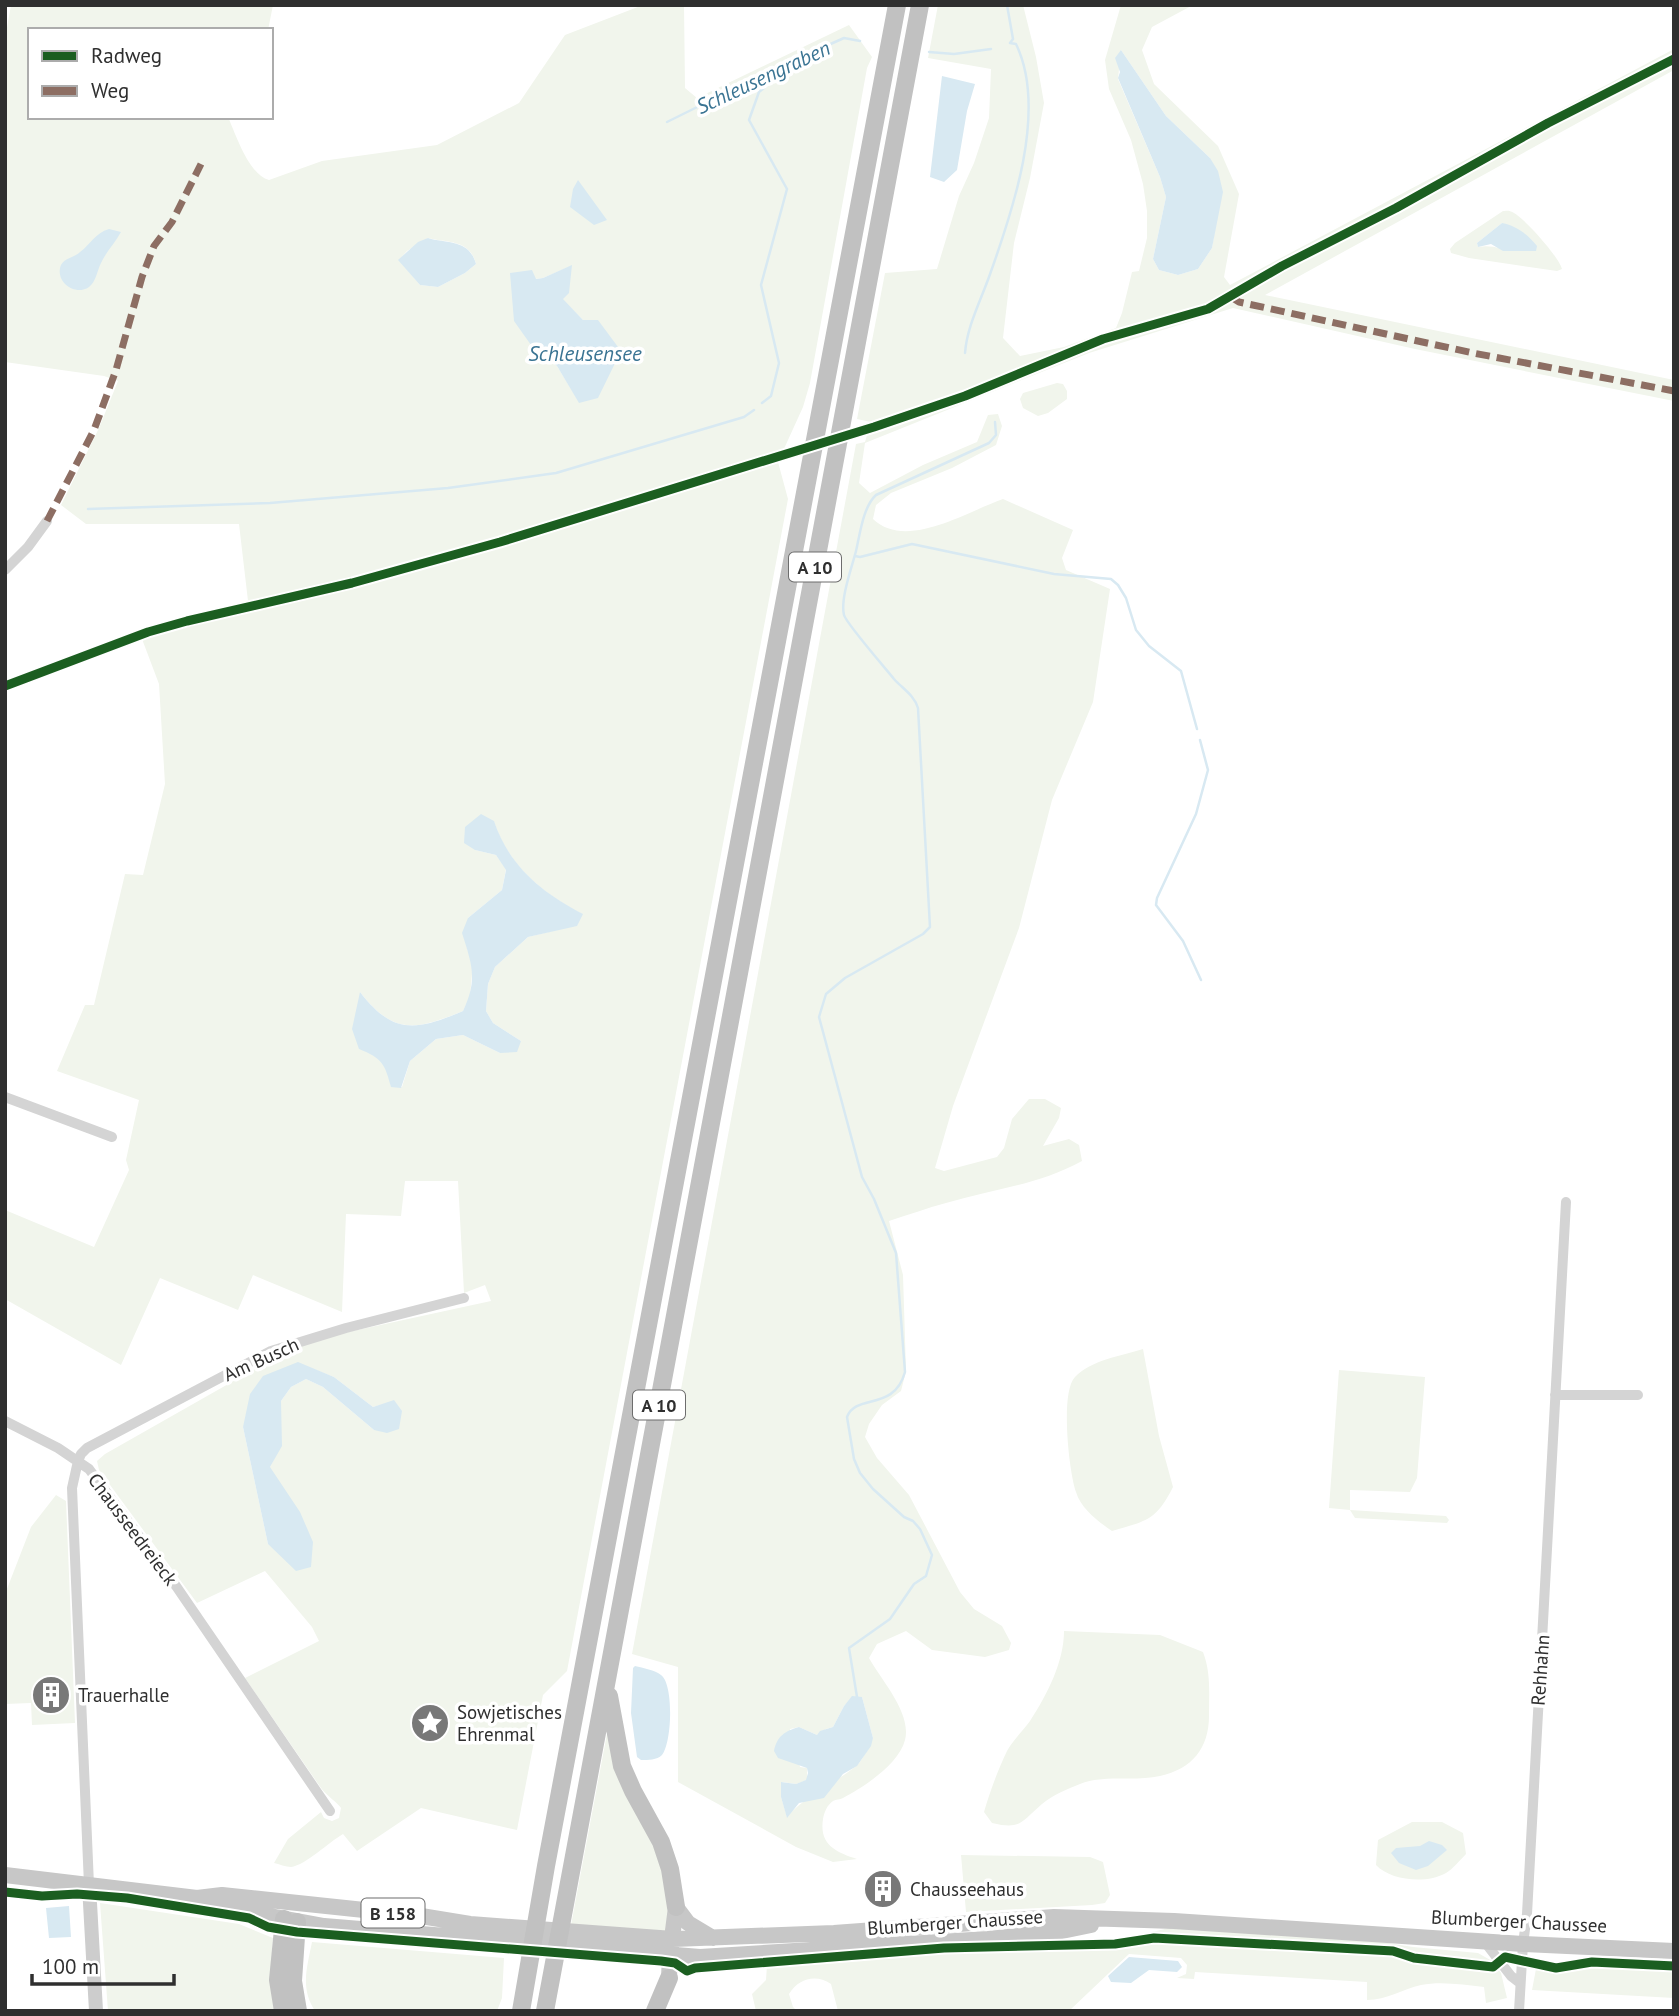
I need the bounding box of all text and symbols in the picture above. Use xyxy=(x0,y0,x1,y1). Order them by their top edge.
legend xyxy=(28,28,273,119)
water label: Schleusengraben xyxy=(692,34,834,120)
text: Radweg xyxy=(91,42,162,69)
text: Weg xyxy=(91,77,129,104)
water label: Schleusensee xyxy=(528,340,642,367)
road number: A 10 xyxy=(789,552,841,582)
street label: Am Busch xyxy=(220,1332,302,1386)
road number: A 10 xyxy=(633,1390,685,1420)
street label: Chausseedreieck xyxy=(83,1468,183,1590)
street label: Rehhahn xyxy=(1526,1634,1554,1706)
building icon: Trauerhalle xyxy=(30,1674,72,1716)
place label: Trauerhalle xyxy=(78,1683,169,1707)
place label: Sowjetisches Ehrenmal xyxy=(457,1700,562,1746)
place icon: Sowjetisches Ehrenmal xyxy=(409,1702,451,1744)
building icon: Chausseehaus xyxy=(862,1868,904,1910)
place label: Chausseehaus xyxy=(910,1877,1024,1901)
road number: B 158 xyxy=(362,1898,424,1927)
street label: Blumberger Chaussee xyxy=(866,1904,1044,1940)
street label: Blumberger Chaussee xyxy=(1430,1904,1608,1938)
scale bar xyxy=(32,1942,173,1986)
text: 100 m xyxy=(42,1953,99,1980)

